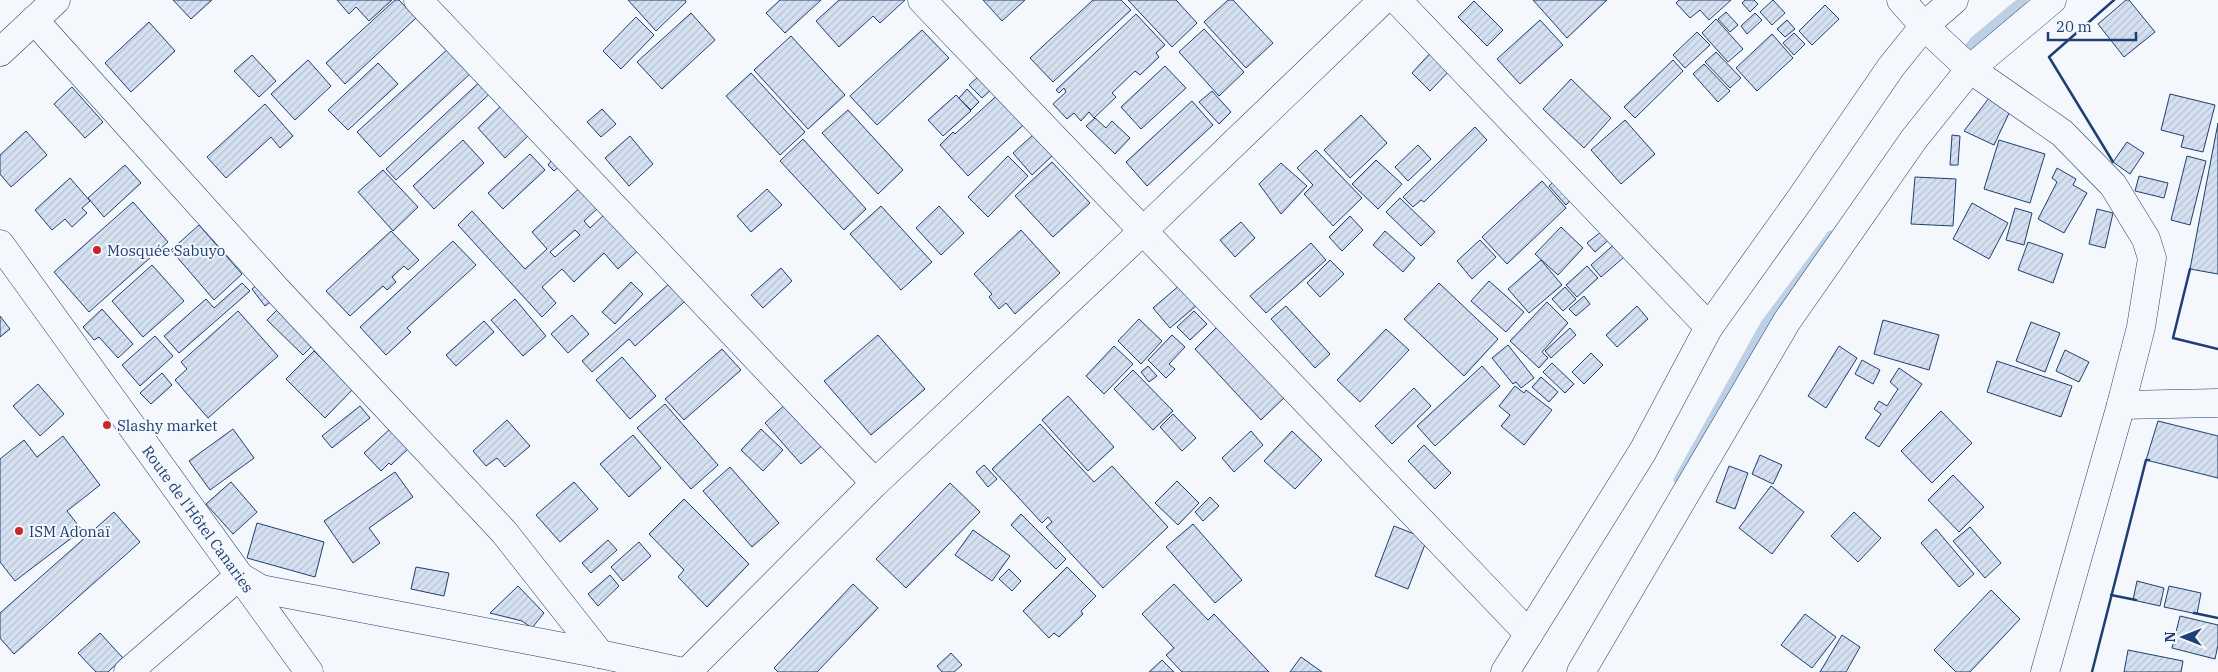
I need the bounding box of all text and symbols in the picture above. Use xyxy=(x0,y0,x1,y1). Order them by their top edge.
scale bar xyxy=(2048,10,2136,42)
text: 20 m xyxy=(2056,17,2092,36)
place label: Mosquée Sabuyo xyxy=(107,241,225,260)
marker: Mosquée Sabuyo xyxy=(91,244,103,256)
place label: Slashy market xyxy=(117,416,218,435)
marker: Slashy market xyxy=(101,419,113,431)
street label: Route de l'Hôtel Canaries xyxy=(138,442,258,596)
place label: ISM Adonaï xyxy=(29,522,110,541)
marker: ISM Adonaï xyxy=(13,525,25,537)
north arrow xyxy=(2158,612,2208,662)
text: N xyxy=(2161,631,2179,643)

